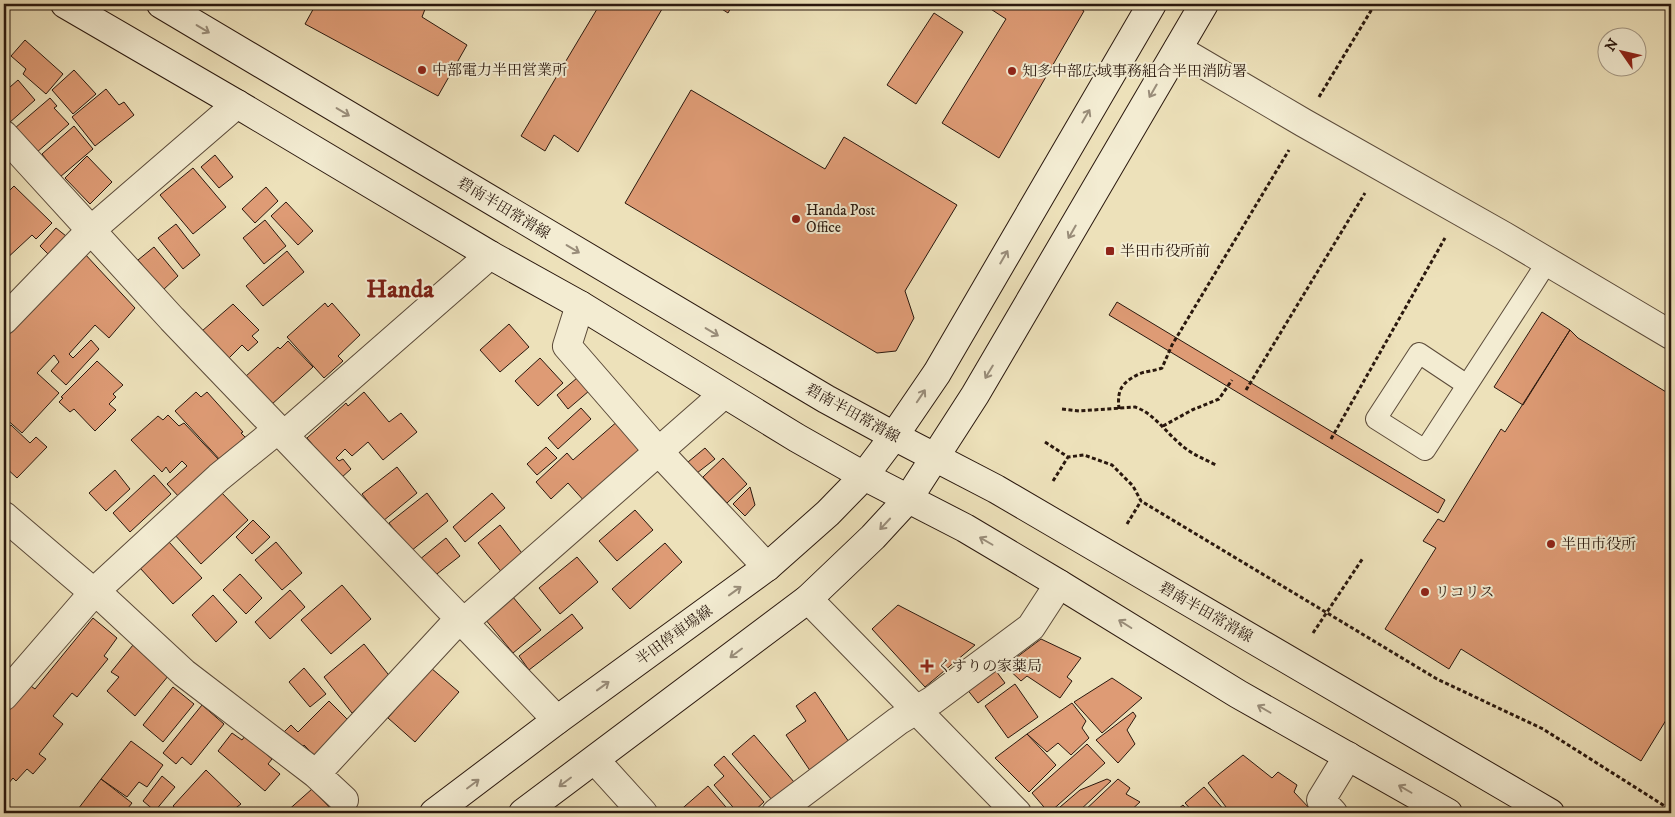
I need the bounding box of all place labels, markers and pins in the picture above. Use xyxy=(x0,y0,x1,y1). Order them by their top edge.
place label: 中部電力半田営業所 xyxy=(432,61,567,80)
place label: 知多中部広域事務組合半田消防署 xyxy=(1022,62,1247,81)
marker: 中部電力半田営業所 xyxy=(416,64,428,76)
marker: 知多中部広域事務組合半田消防署 xyxy=(1006,65,1018,77)
place label: Handa Post Office xyxy=(806,201,876,237)
marker: Handa Post Office xyxy=(790,213,802,225)
place label: 半田市役所前 xyxy=(1120,242,1210,261)
marker: 半田市役所前 xyxy=(1104,245,1116,257)
place label: 半田市役所 xyxy=(1561,535,1636,554)
marker: 半田市役所 xyxy=(1545,538,1557,550)
place label: リコリス xyxy=(1435,583,1494,602)
marker: リコリス xyxy=(1419,586,1431,598)
place label: くすりの家薬局 xyxy=(937,657,1042,676)
marker: くすりの家薬局 xyxy=(921,660,933,672)

